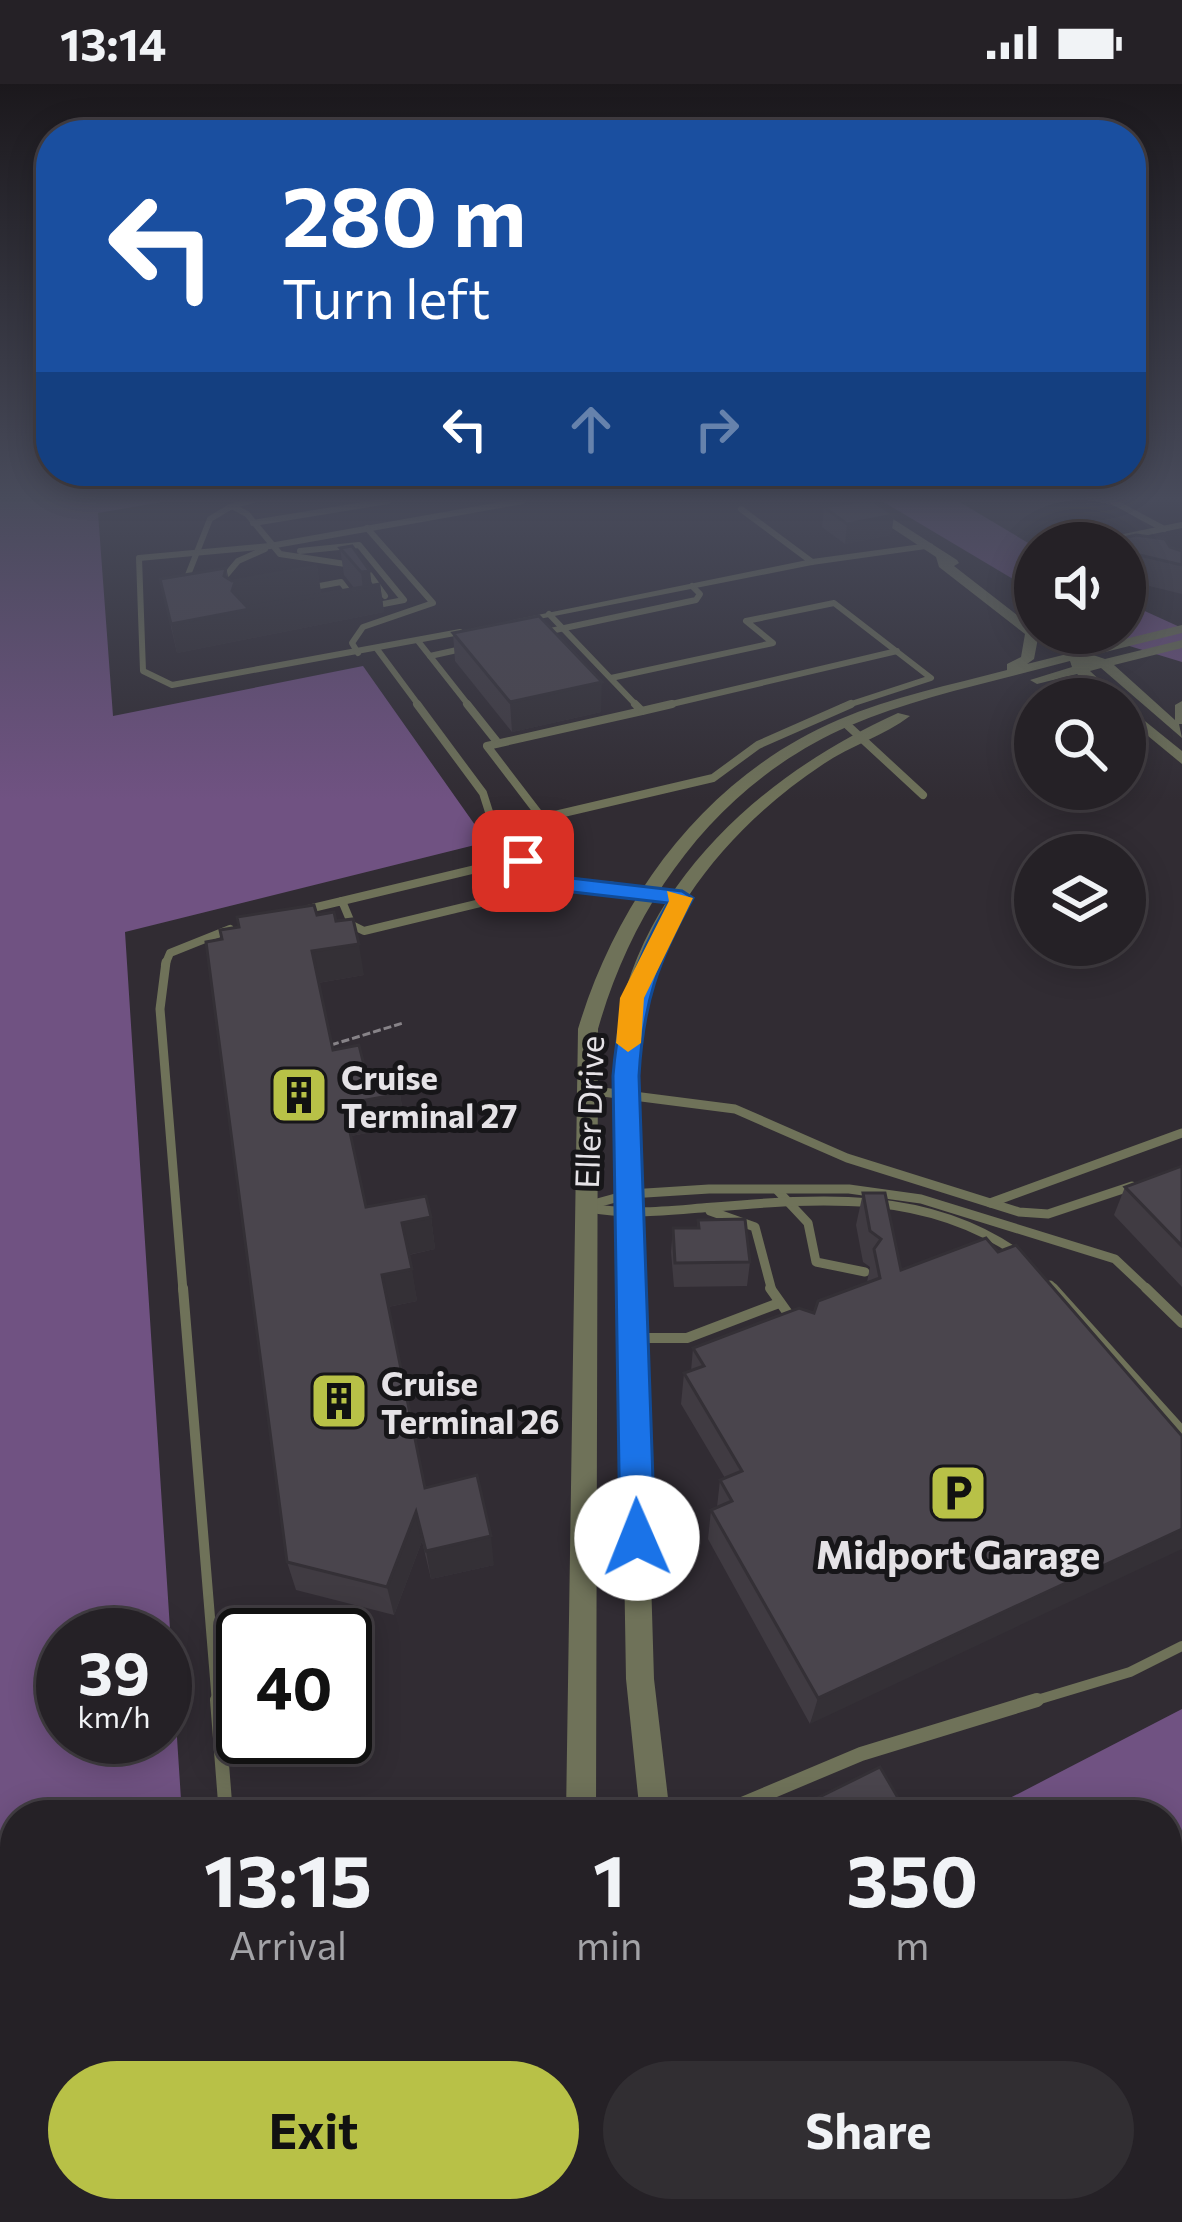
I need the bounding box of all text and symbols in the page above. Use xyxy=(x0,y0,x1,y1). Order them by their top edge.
text: 13:14 xyxy=(60,15,166,70)
text: 280 m xyxy=(282,162,526,264)
icon: left xyxy=(84,168,240,324)
text: Turn left xyxy=(282,264,490,330)
icon: left xyxy=(432,396,498,462)
icon: ahead xyxy=(558,396,624,462)
icon: right xyxy=(684,396,750,462)
map controls xyxy=(1014,522,1146,966)
button: sound xyxy=(1014,522,1146,654)
button: search xyxy=(1014,678,1146,810)
pin xyxy=(472,810,574,912)
icon: arrive xyxy=(490,828,556,894)
button: layers xyxy=(1014,834,1146,966)
street label: Eller Drive xyxy=(565,1035,611,1189)
place label: Cruise Terminal 27 xyxy=(341,1056,517,1135)
building icon: Cruise Terminal 27 xyxy=(268,1064,330,1126)
place label: Cruise Terminal 26 xyxy=(381,1362,560,1441)
building icon: Cruise Terminal 26 xyxy=(308,1370,370,1432)
parking icon: Midport Garage xyxy=(927,1462,989,1524)
position arrow xyxy=(574,1475,700,1601)
place label: Midport Garage xyxy=(816,1529,1100,1577)
speed limit sign: 40 xyxy=(216,1608,372,1764)
text: 39 xyxy=(78,1634,150,1707)
text: km/h xyxy=(78,1697,150,1734)
text: 13:15 xyxy=(204,1834,372,1922)
text: 1 xyxy=(593,1834,625,1922)
text: 350 xyxy=(846,1834,978,1922)
text: Arrival xyxy=(229,1920,347,1968)
text: min xyxy=(576,1920,642,1968)
text: m xyxy=(895,1920,929,1968)
button: Exit xyxy=(48,2061,579,2199)
button: Share xyxy=(603,2061,1134,2199)

